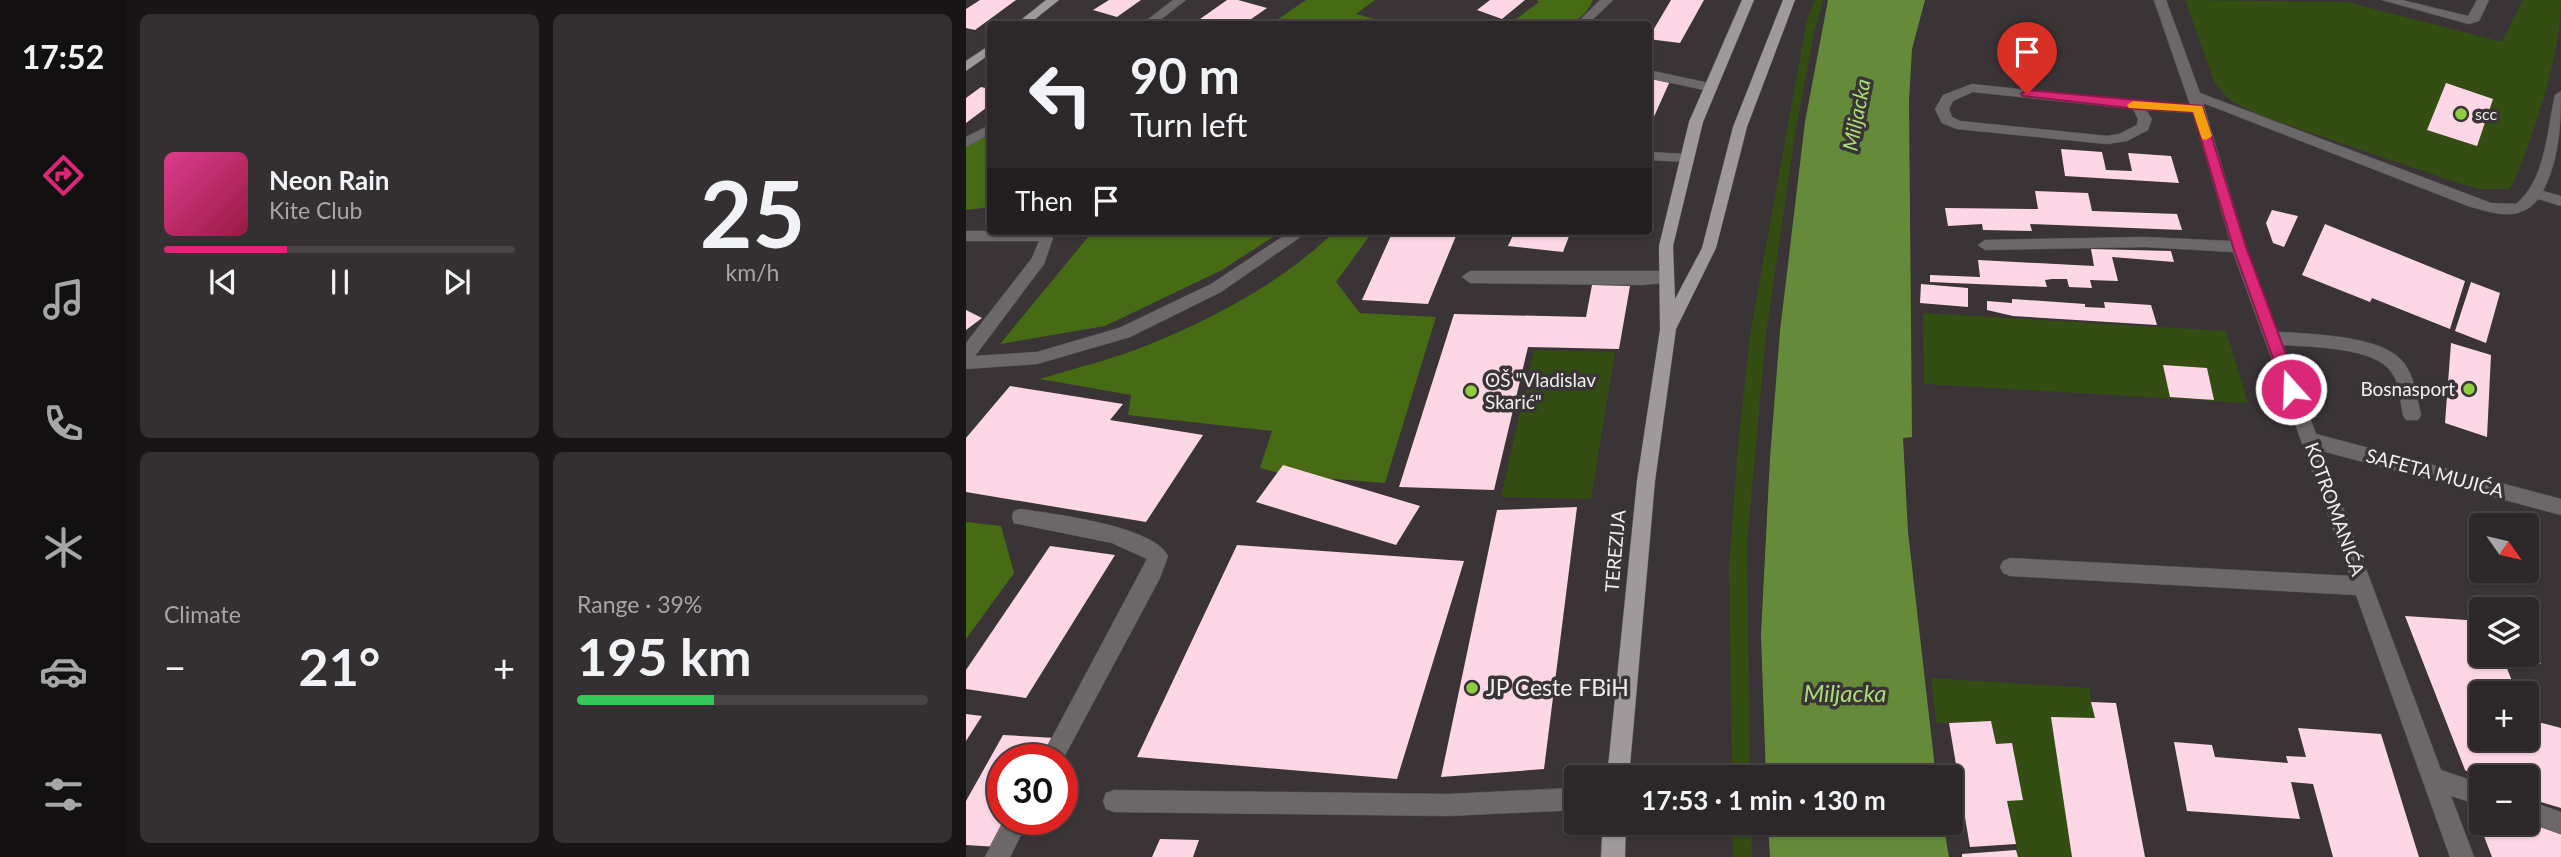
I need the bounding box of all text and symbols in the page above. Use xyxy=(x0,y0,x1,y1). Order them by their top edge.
pin xyxy=(1997,22,2057,94)
icon: arrive xyxy=(2008,33,2046,71)
text: 17:52 xyxy=(22,37,104,76)
text: 90 m xyxy=(1130,46,1240,104)
icon: left xyxy=(1015,49,1106,140)
water label: Miljacka xyxy=(1836,77,1875,153)
place label: scc xyxy=(2475,104,2497,123)
text: Turn left xyxy=(1130,105,1247,144)
marker: scc xyxy=(2453,106,2469,122)
icon: directions xyxy=(39,151,88,200)
text: 25 xyxy=(700,158,805,267)
text: Neon Rain xyxy=(269,164,389,196)
icon: arrive xyxy=(1087,182,1125,220)
text: Then xyxy=(1015,185,1073,217)
text: Kite Club xyxy=(269,196,362,224)
text: km/h xyxy=(726,258,779,286)
icon: previous xyxy=(204,263,242,301)
icon: pause xyxy=(321,263,359,301)
icon: next xyxy=(438,263,476,301)
icon: music xyxy=(39,275,88,324)
position arrow xyxy=(2254,352,2328,426)
place label: OŠ "Vladislav Skarić" xyxy=(1485,368,1596,413)
place label: Bosnasport xyxy=(2360,377,2455,400)
marker: Bosnasport xyxy=(2461,381,2477,397)
marker: OŠ "Vladislav Skarić" xyxy=(1463,383,1479,399)
icon: phone xyxy=(39,399,88,448)
street label: KOTROMANIĆA xyxy=(2301,439,2370,579)
street label: SAFETA MUJIĆA xyxy=(2364,443,2507,502)
street label: TEREZIJA xyxy=(1599,509,1630,593)
north arrow xyxy=(2469,513,2539,583)
map controls xyxy=(2469,513,2539,835)
icon: climate xyxy=(39,523,88,572)
text: Range · 39% xyxy=(577,590,702,618)
button: layers xyxy=(2469,597,2539,667)
text: Climate xyxy=(164,600,241,628)
text: 195 km xyxy=(577,625,751,687)
text: 21° xyxy=(299,635,380,697)
text: − xyxy=(164,644,186,690)
text: + xyxy=(493,644,515,690)
icon: car xyxy=(39,647,88,696)
place label: JP Ceste FBiH xyxy=(1486,673,1629,701)
water label: Miljacka xyxy=(1803,678,1887,707)
marker: JP Ceste FBiH xyxy=(1464,680,1480,696)
button: + xyxy=(2469,681,2539,751)
speed limit sign: 30 xyxy=(987,744,1078,835)
button: − xyxy=(2469,765,2539,835)
icon: filters xyxy=(39,770,88,819)
text: 17:53 · 1 min · 130 m xyxy=(1641,784,1886,816)

